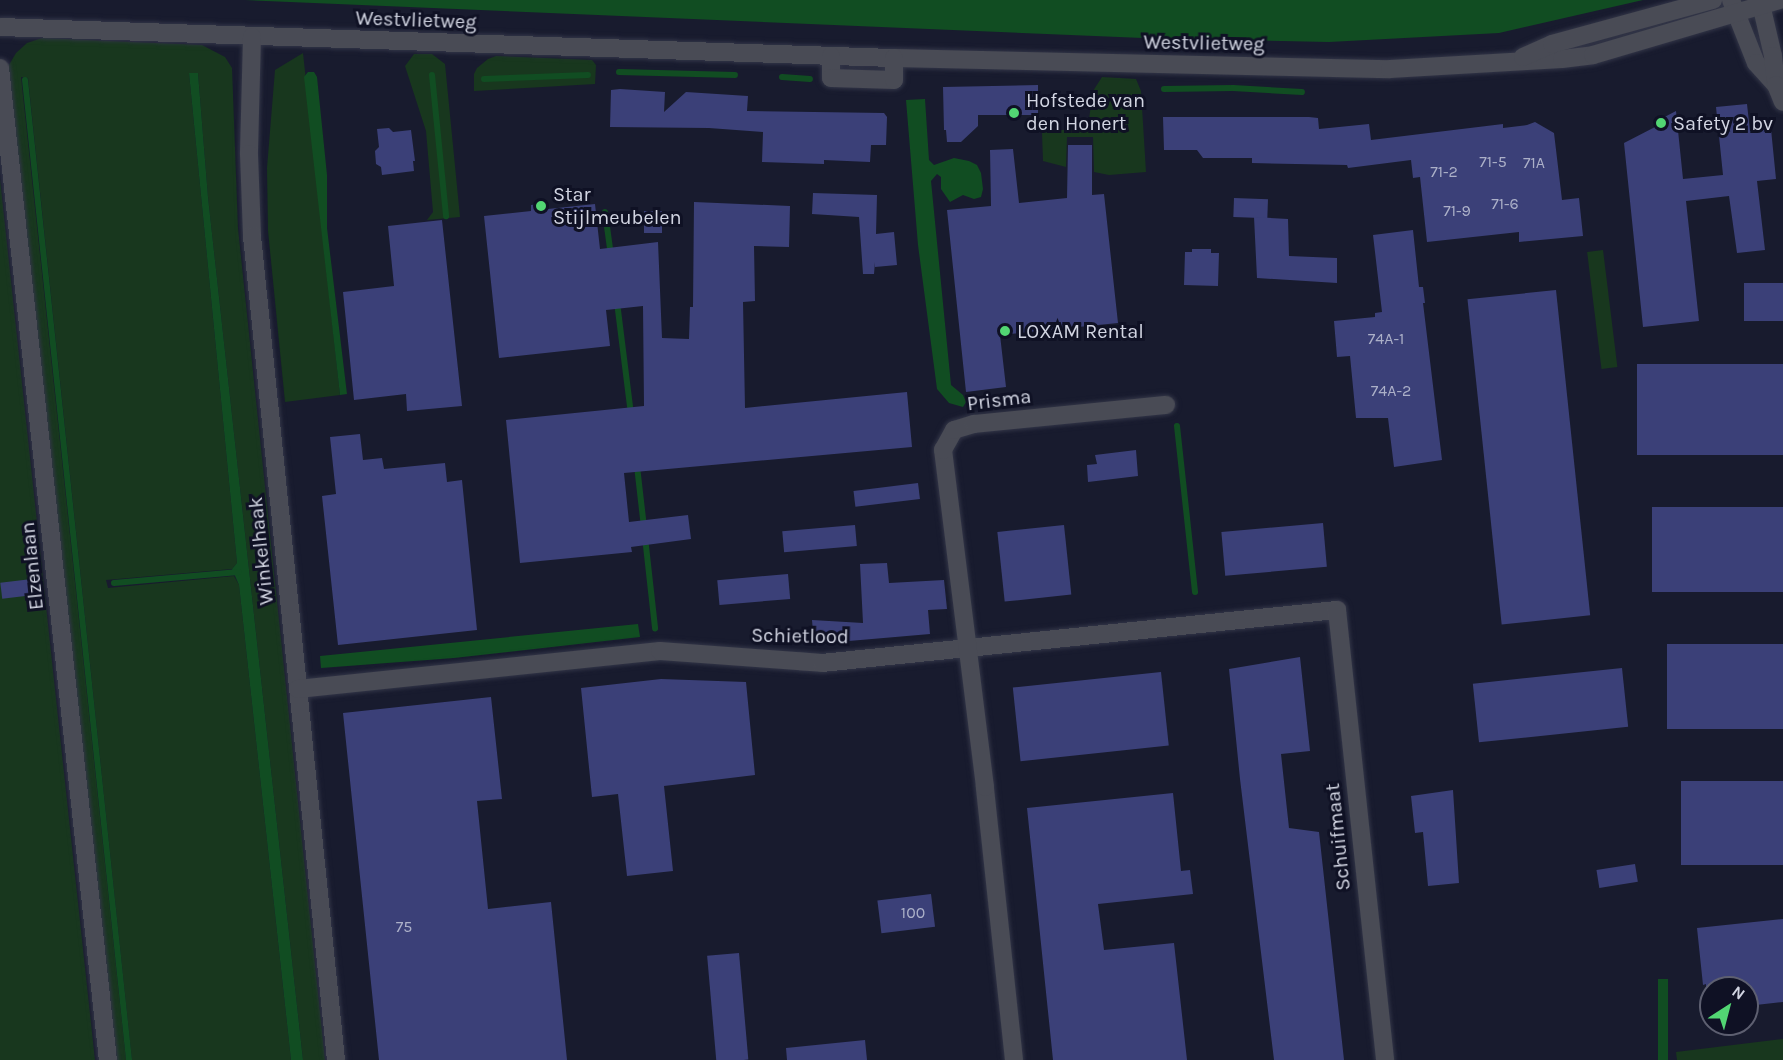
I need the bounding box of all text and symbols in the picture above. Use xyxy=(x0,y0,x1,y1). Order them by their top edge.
street label: Westvlietweg xyxy=(355,6,477,34)
street label: Westvlietweg xyxy=(1143,30,1265,56)
place label: Hofstede van den Honert xyxy=(1026,89,1145,136)
marker: Hofstede van den Honert xyxy=(1007,106,1021,120)
place label: Safety 2 bv xyxy=(1673,111,1773,135)
marker: Safety 2 bv xyxy=(1654,116,1668,130)
house number: 71-5 xyxy=(1479,152,1507,172)
house number: 71A xyxy=(1523,153,1545,173)
house number: 71-2 xyxy=(1430,162,1458,182)
place label: Star Stijlmeubelen xyxy=(553,183,682,230)
house number: 71-6 xyxy=(1491,194,1519,214)
marker: Star Stijlmeubelen xyxy=(534,199,548,213)
house number: 71-9 xyxy=(1443,201,1471,221)
place label: LOXAM Rental xyxy=(1017,319,1144,343)
marker: LOXAM Rental xyxy=(998,324,1012,338)
house number: 74A-1 xyxy=(1368,329,1404,349)
house number: 74A-2 xyxy=(1371,381,1411,401)
street label: Prisma xyxy=(966,384,1032,416)
street label: Winkelhaak xyxy=(243,496,279,606)
street label: Elzenlaan xyxy=(15,521,49,611)
street label: Schietlood xyxy=(751,623,849,649)
street label: Schuifmaat xyxy=(1320,782,1356,892)
house number: 100 xyxy=(901,903,925,923)
house number: 75 xyxy=(396,917,412,937)
north arrow xyxy=(1699,976,1759,1036)
text: N xyxy=(1728,982,1749,1004)

